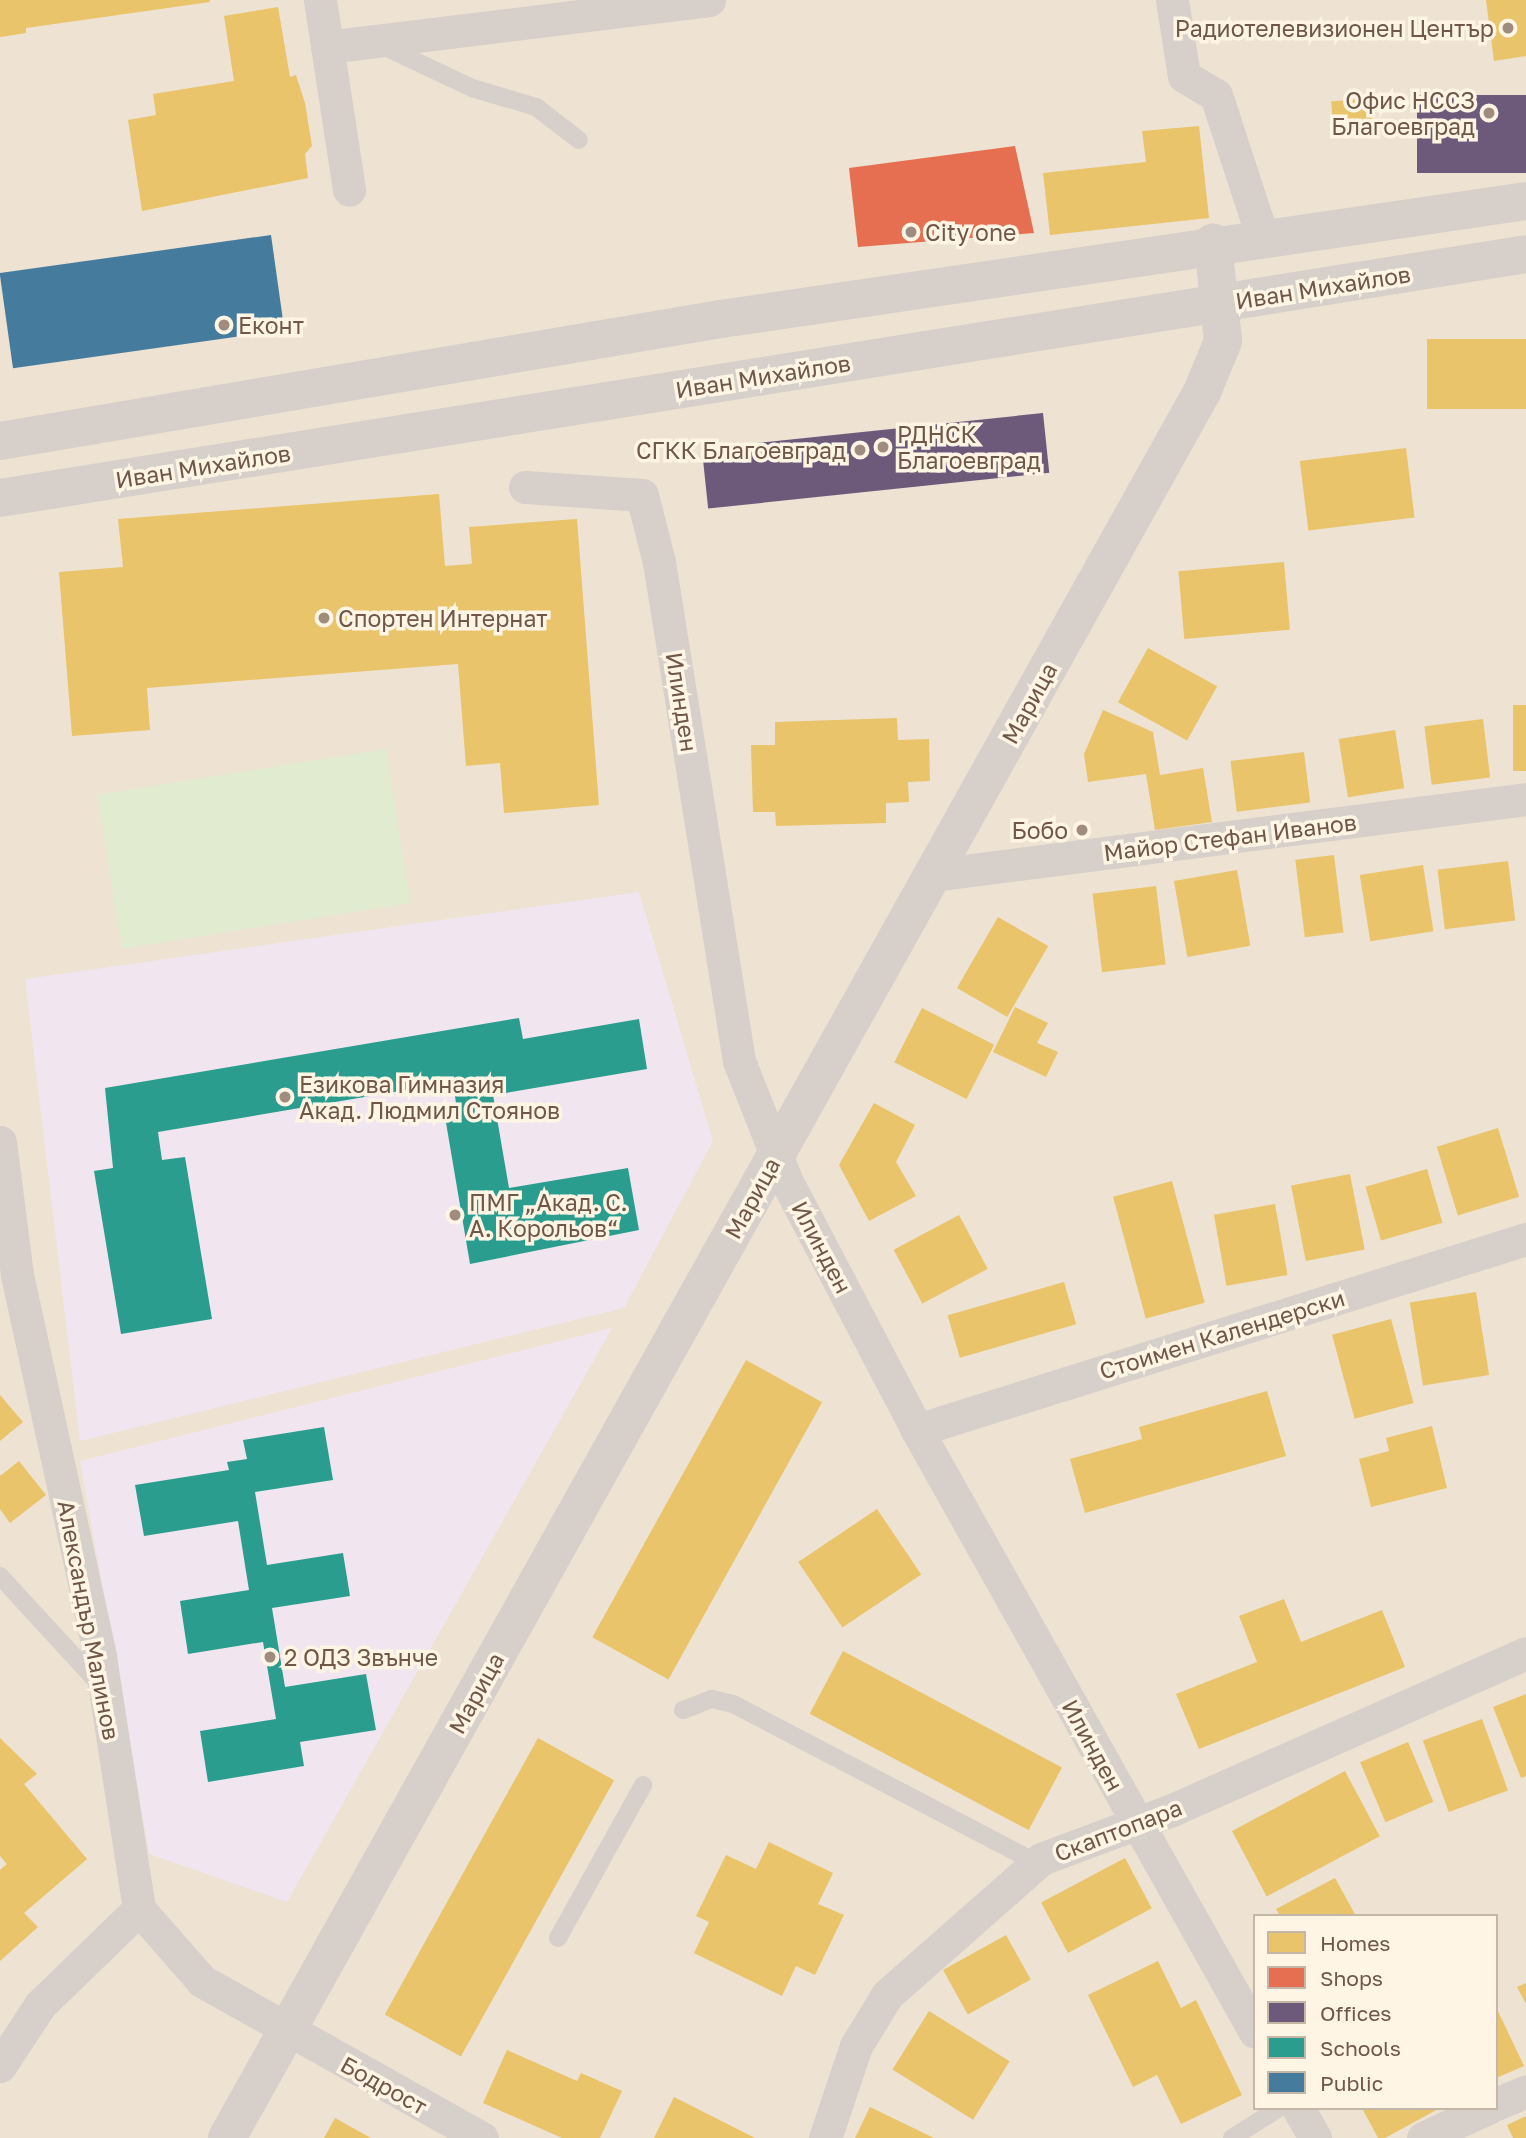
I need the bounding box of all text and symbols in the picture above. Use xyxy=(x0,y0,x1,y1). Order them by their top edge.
place label: Радиотелевизионен Център xyxy=(1175,14,1494,42)
marker: Радиотелевизионен Център xyxy=(1500,20,1516,36)
place label: Офис НССЗ Благоевград xyxy=(1331,86,1475,140)
marker: Офис НССЗ Благоевград xyxy=(1481,105,1497,121)
place label: City one xyxy=(925,218,1016,246)
marker: City one xyxy=(903,224,919,240)
street label: Иван Михайлов xyxy=(1234,260,1412,314)
place label: Еконт xyxy=(238,311,304,339)
marker: Еконт xyxy=(216,317,232,333)
street label: Иван Михайлов xyxy=(674,349,852,403)
place label: РДНСК Благоевград xyxy=(897,420,1041,474)
place label: СГКК Благоевград xyxy=(636,436,846,464)
street label: Иван Михайлов xyxy=(114,439,292,493)
marker: РДНСК Благоевград xyxy=(875,439,891,455)
marker: СГКК Благоевград xyxy=(852,442,868,458)
place label: Спортен Интернат xyxy=(338,604,547,632)
marker: Спортен Интернат xyxy=(316,610,332,626)
street label: Илинден xyxy=(661,650,703,754)
street label: Марица xyxy=(995,658,1063,748)
street label: Майор Стефан Иванов xyxy=(1102,808,1358,866)
place label: Бобо xyxy=(1011,816,1068,844)
marker: Бобо xyxy=(1074,822,1090,838)
place label: Езикова Гимназия Акад. Людмил Стоянов xyxy=(299,1070,560,1124)
marker: Езикова Гимназия Акад. Людмил Стоянов xyxy=(277,1089,293,1105)
street label: Марица xyxy=(718,1153,786,1243)
place label: ПМГ „Акад. С. А. Корольов“ xyxy=(469,1188,627,1242)
street label: Илинден xyxy=(786,1196,858,1298)
marker: ПМГ „Акад. С. А. Корольов“ xyxy=(447,1207,463,1223)
street label: Стоимен Календерски xyxy=(1096,1284,1348,1384)
street label: Александър Малинов xyxy=(52,1498,126,1742)
place label: 2 ОДЗ Звънче xyxy=(284,1643,438,1671)
street label: Марица xyxy=(442,1648,510,1738)
marker: 2 ОДЗ Звънче xyxy=(262,1649,278,1665)
street label: Илинден xyxy=(1057,1694,1129,1796)
street label: Скаптопара xyxy=(1050,1793,1186,1867)
legend xyxy=(1253,1914,1498,2110)
text: Homes xyxy=(1320,1930,1390,1956)
text: Shops xyxy=(1320,1965,1383,1991)
text: Offices xyxy=(1320,2000,1391,2026)
text: Schools xyxy=(1320,2035,1401,2061)
street label: Бодрост xyxy=(336,2050,432,2120)
text: Public xyxy=(1320,2070,1383,2096)

